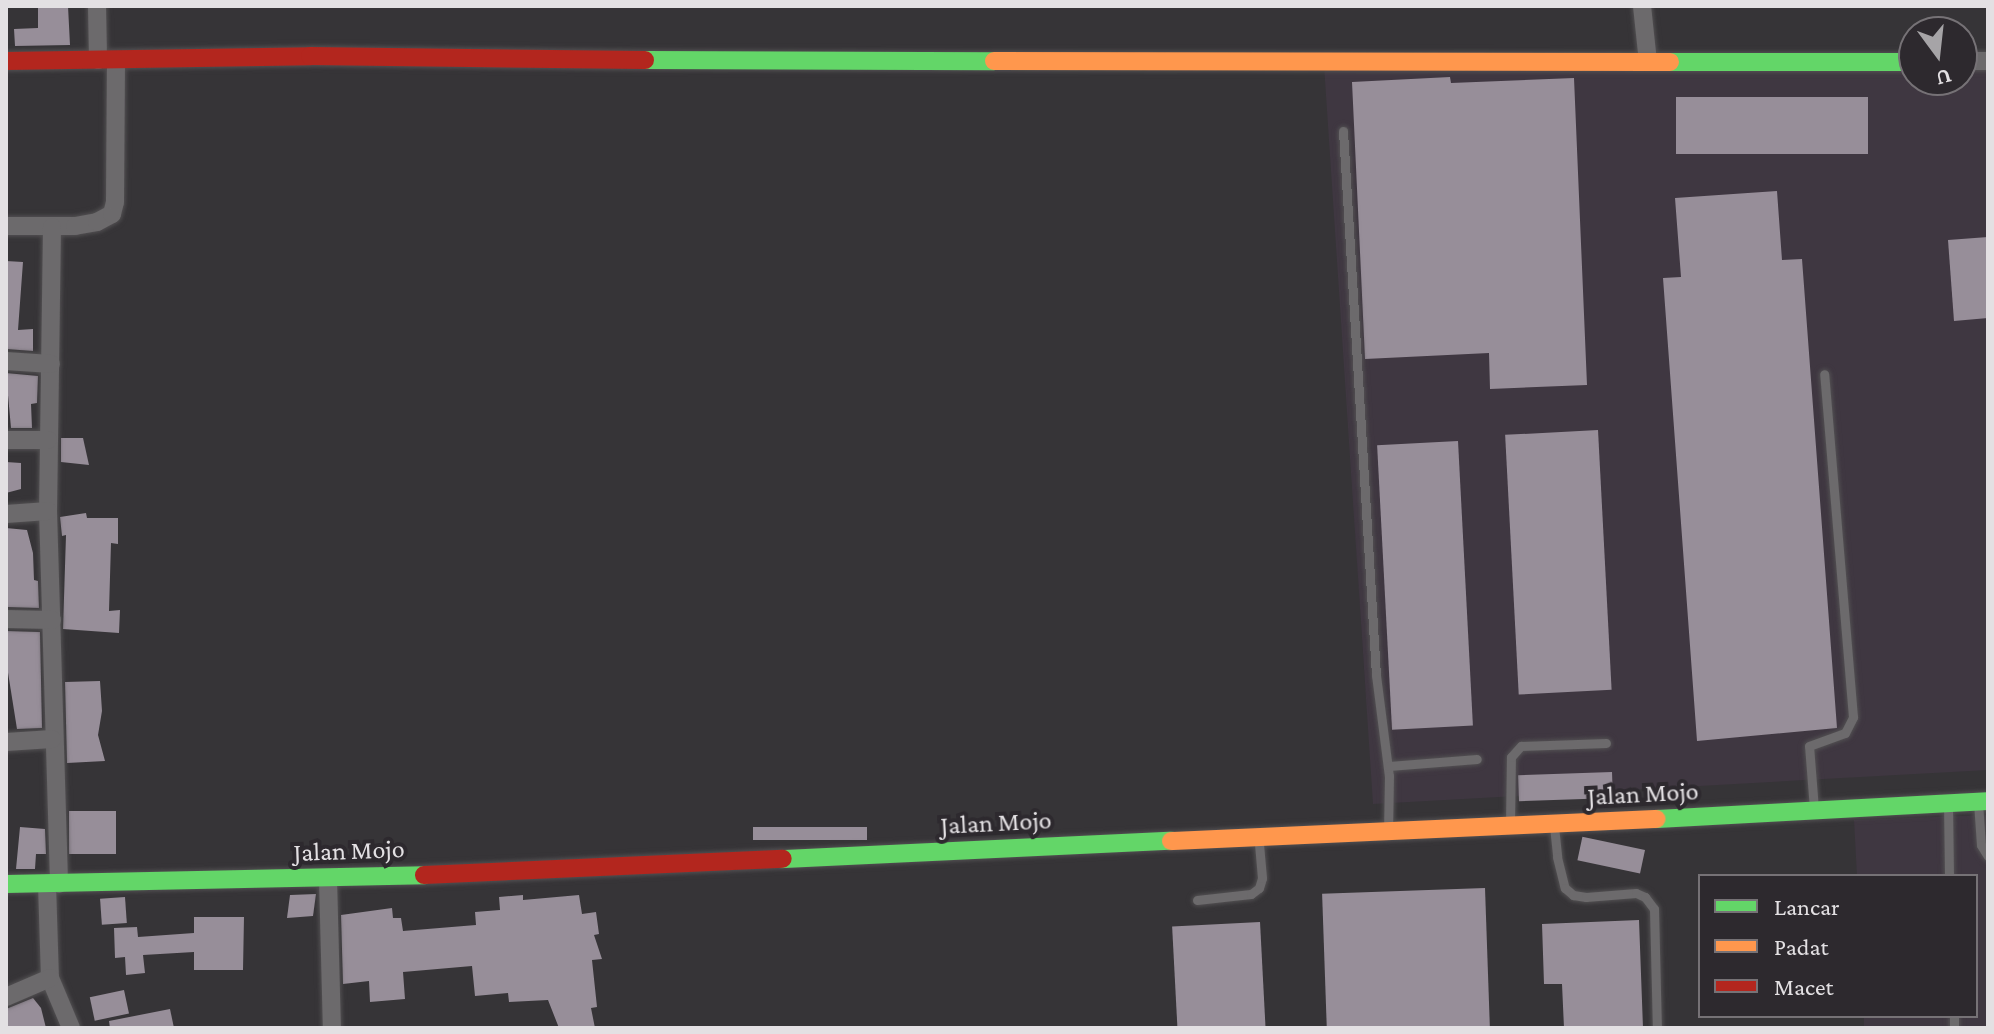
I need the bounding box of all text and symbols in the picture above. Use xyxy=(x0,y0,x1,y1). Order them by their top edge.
north arrow xyxy=(1898,16,1978,96)
text: U xyxy=(1933,64,1954,92)
street label: Jalan Mojo xyxy=(1587,776,1699,812)
street label: Jalan Mojo xyxy=(940,805,1052,841)
street label: Jalan Mojo xyxy=(293,833,405,869)
legend xyxy=(1698,874,1978,1018)
text: Lancar xyxy=(1774,893,1840,920)
text: Padat xyxy=(1774,933,1829,960)
text: Macet xyxy=(1774,973,1833,1000)

